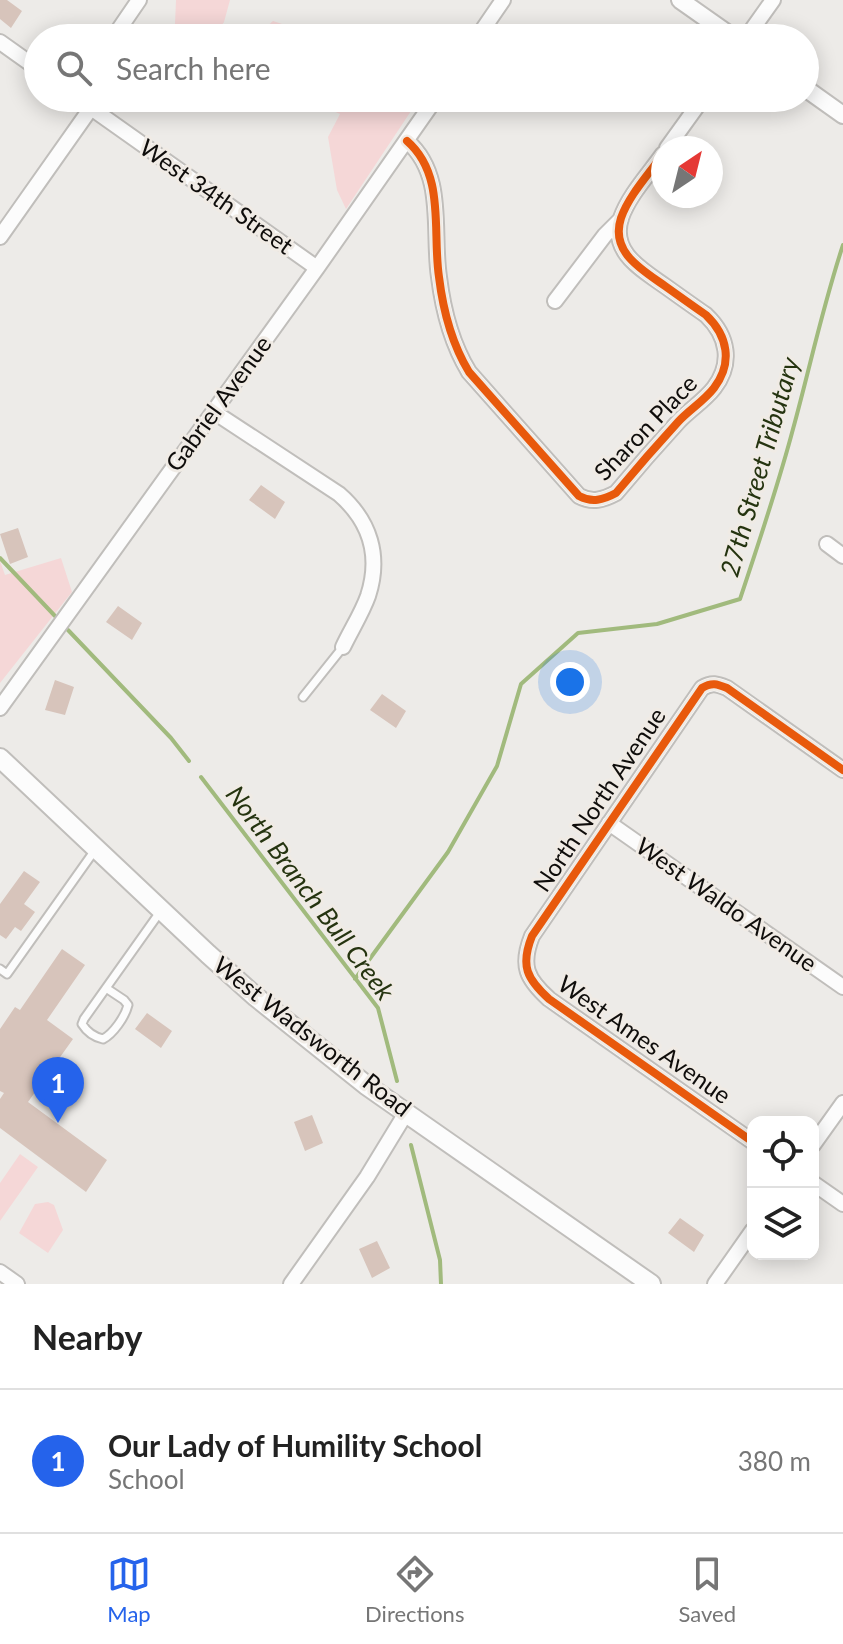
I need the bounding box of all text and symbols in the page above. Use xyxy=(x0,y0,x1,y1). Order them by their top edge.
search box xyxy=(24,24,819,112)
icon: search xyxy=(52,46,96,90)
text: Search here xyxy=(116,50,271,86)
street label: West 34th Street xyxy=(135,132,299,260)
north arrow xyxy=(651,136,723,208)
street label: Gabriel Avenue xyxy=(159,330,277,477)
water label: 27th Street Tributary xyxy=(712,353,806,580)
street label: Sharon Place xyxy=(587,368,702,486)
your location xyxy=(550,662,590,702)
street label: North North Avenue xyxy=(526,702,671,897)
water label: North Branch Bull Creek xyxy=(220,779,402,1007)
street label: West Waldo Avenue xyxy=(631,831,823,977)
street label: West Wadsworth Road xyxy=(208,950,417,1122)
street label: West Ames Avenue xyxy=(553,968,737,1109)
pin: 1 xyxy=(32,1057,84,1123)
map controls xyxy=(747,1116,819,1260)
button: locate xyxy=(747,1116,819,1188)
button: layers xyxy=(747,1188,819,1260)
text: Nearby xyxy=(32,1316,143,1357)
text: Our Lady of Humility School xyxy=(108,1427,482,1463)
text: 1 xyxy=(50,1445,66,1477)
text: 380 m xyxy=(738,1445,811,1477)
text: School xyxy=(108,1463,185,1495)
tab: Map xyxy=(107,1552,151,1627)
tab: Directions xyxy=(365,1552,464,1627)
tab: Saved xyxy=(678,1552,736,1627)

